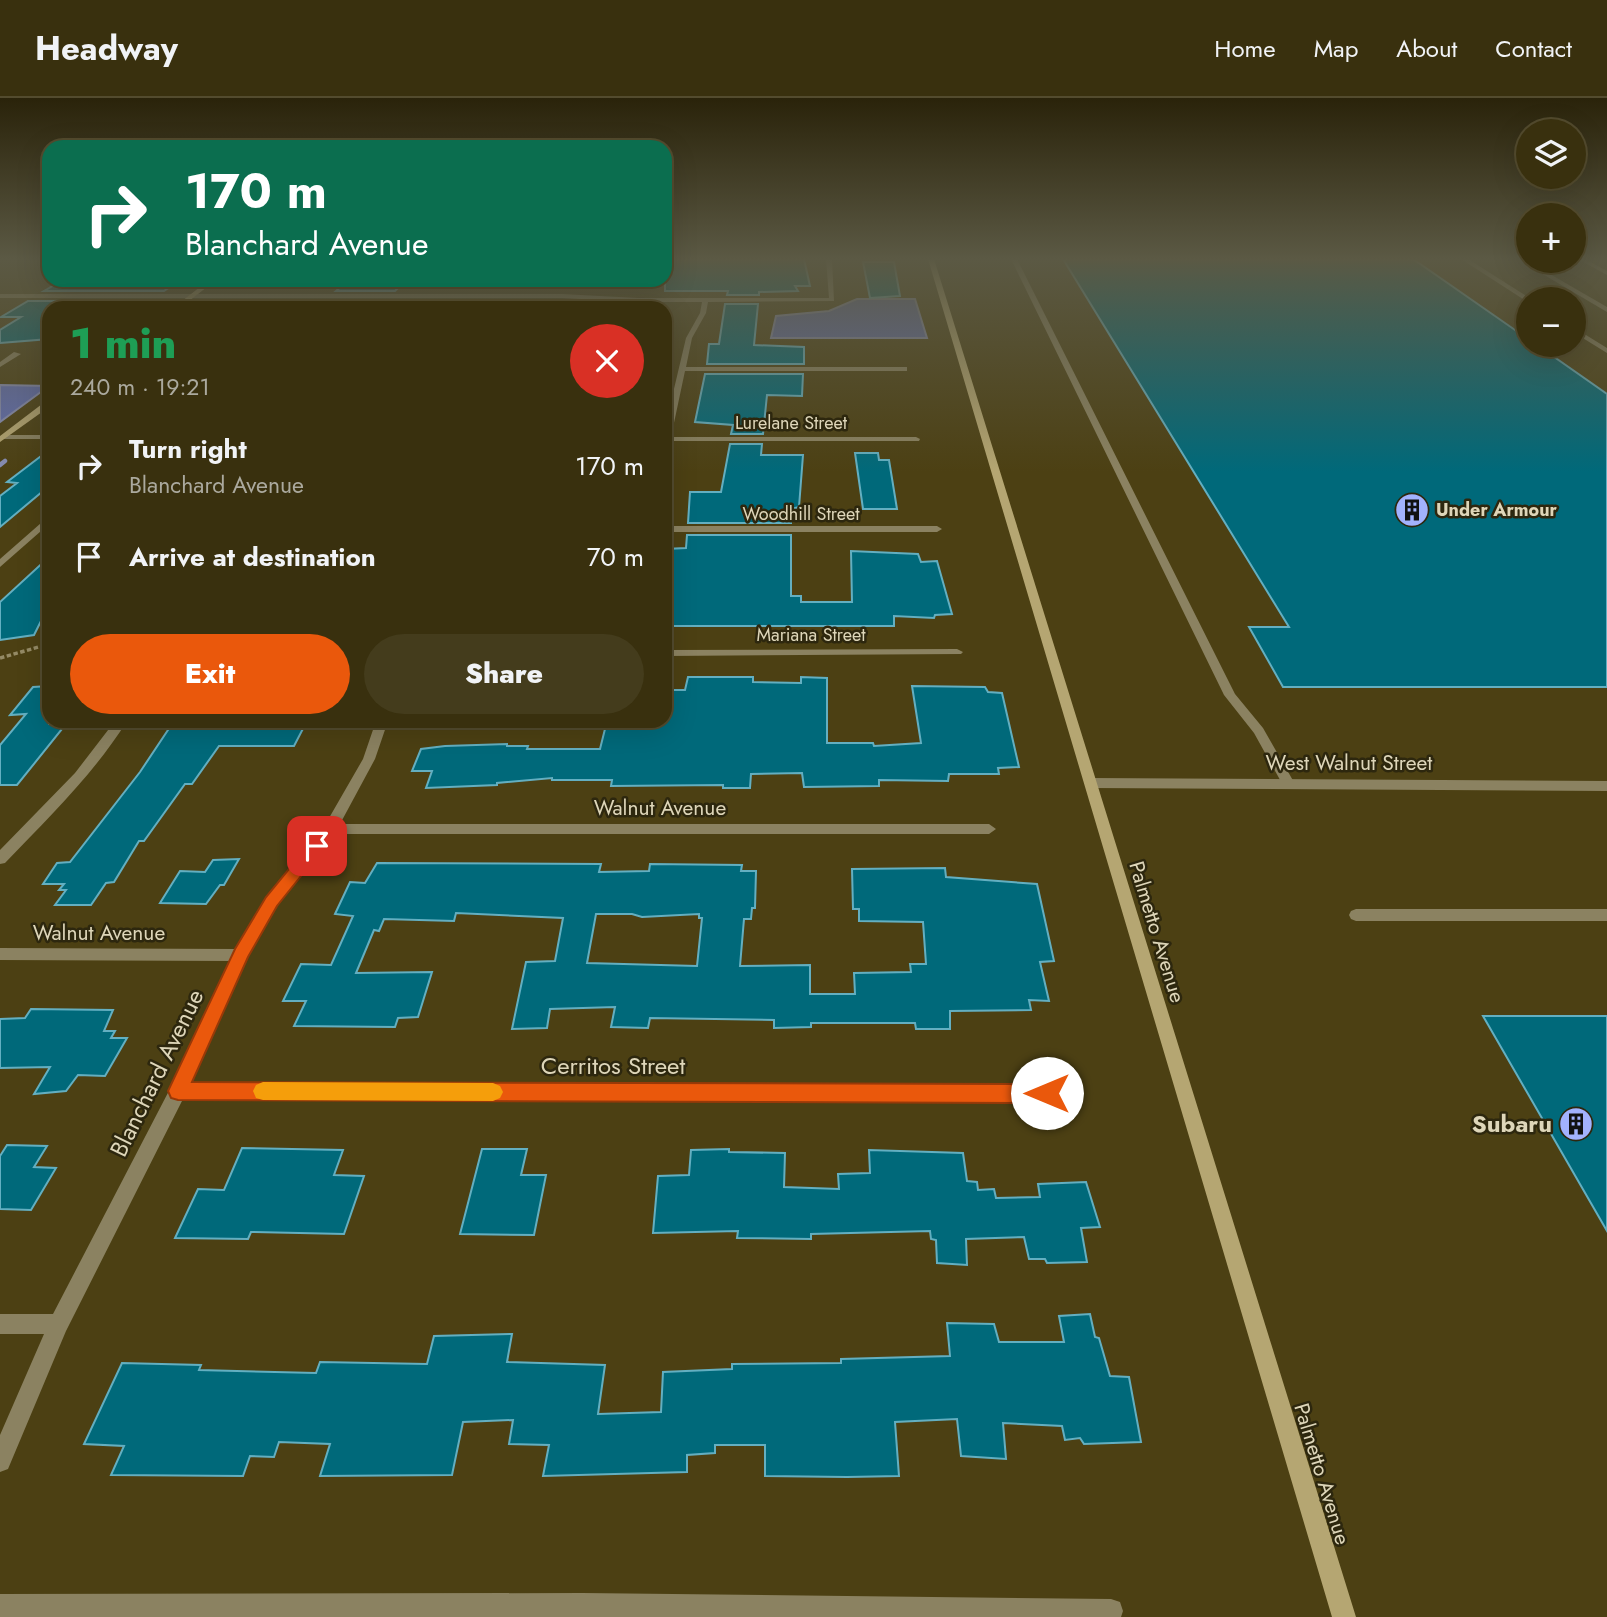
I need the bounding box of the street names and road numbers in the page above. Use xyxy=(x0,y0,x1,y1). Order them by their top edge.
street label: Lurelane Street xyxy=(735,410,848,436)
street label: Woodhill Street xyxy=(742,501,860,527)
street label: Mariana Street xyxy=(756,622,866,648)
street label: West Walnut Street xyxy=(1266,748,1432,778)
street label: Walnut Avenue xyxy=(594,793,726,823)
street label: Palmetto Avenue xyxy=(1121,858,1193,1006)
street label: Walnut Avenue xyxy=(33,918,165,948)
street label: Blanchard Avenue xyxy=(101,983,212,1162)
street label: Cerritos Street xyxy=(541,1048,685,1083)
street label: Palmetto Avenue xyxy=(1286,1400,1358,1548)

